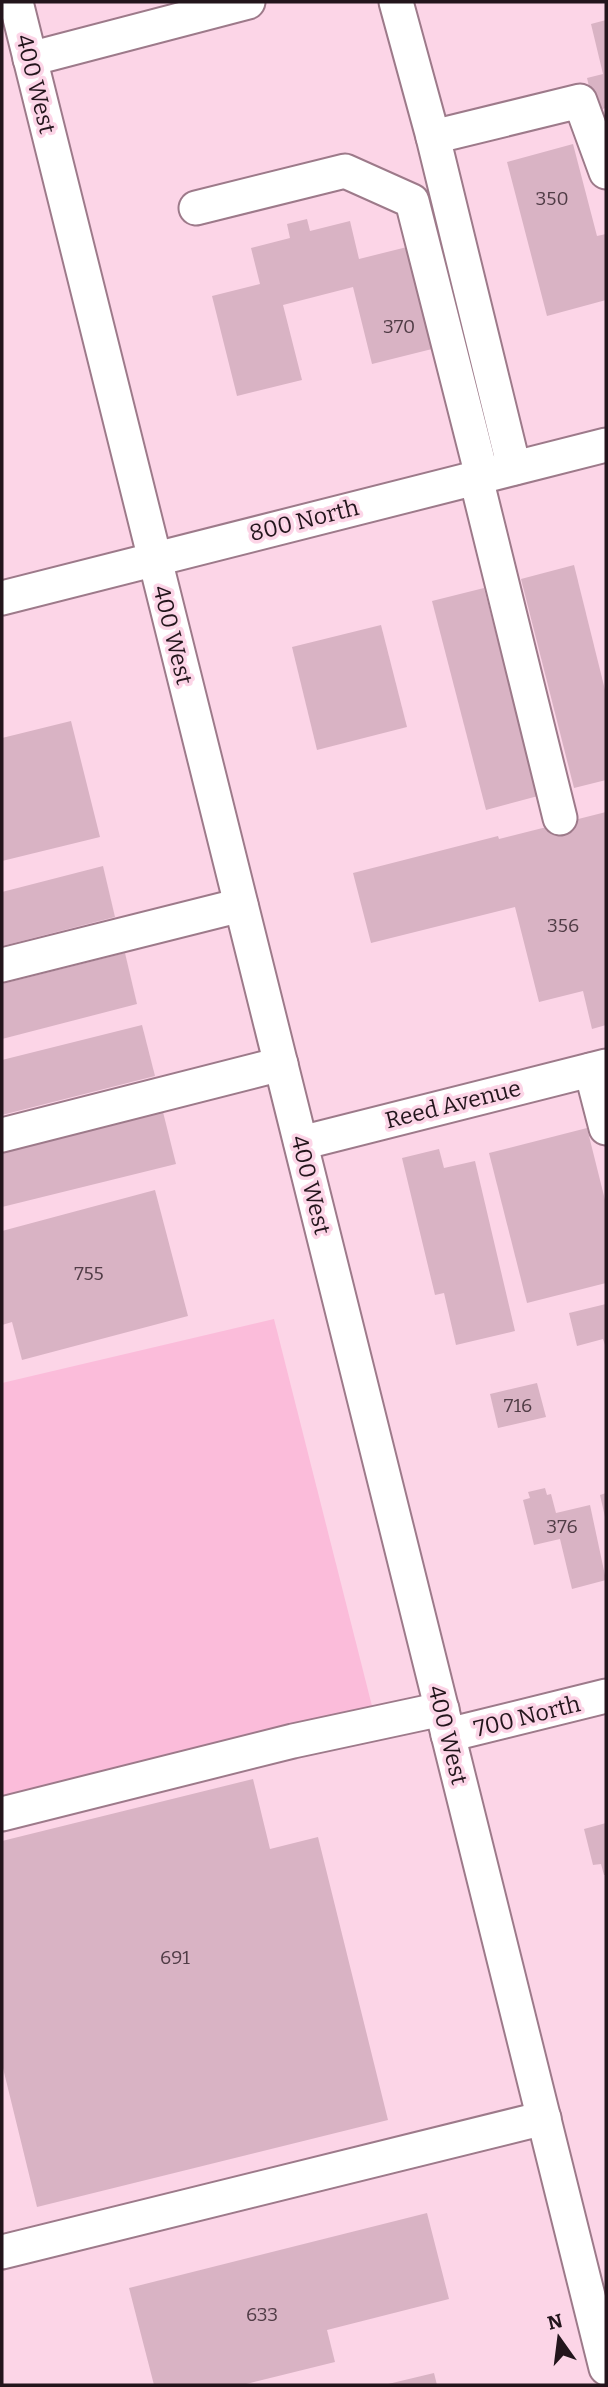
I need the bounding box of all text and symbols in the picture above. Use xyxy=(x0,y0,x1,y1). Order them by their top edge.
street label: 400 West xyxy=(10,31,62,137)
house number: 350 xyxy=(535,187,569,210)
house number: 370 xyxy=(383,315,415,338)
street label: 800 North xyxy=(246,493,362,547)
street label: 400 West xyxy=(147,582,199,688)
house number: 356 xyxy=(547,914,579,937)
street label: Reed Avenue xyxy=(382,1074,524,1134)
street label: 400 West xyxy=(285,1132,337,1238)
house number: 755 xyxy=(74,1262,104,1285)
house number: 716 xyxy=(504,1394,532,1417)
house number: 376 xyxy=(546,1515,578,1538)
street label: 400 West xyxy=(422,1682,474,1788)
street label: 700 North xyxy=(471,1689,583,1743)
house number: 691 xyxy=(160,1946,190,1969)
house number: 633 xyxy=(246,2303,278,2326)
north arrow xyxy=(524,2303,594,2373)
text: N xyxy=(545,2309,565,2335)

